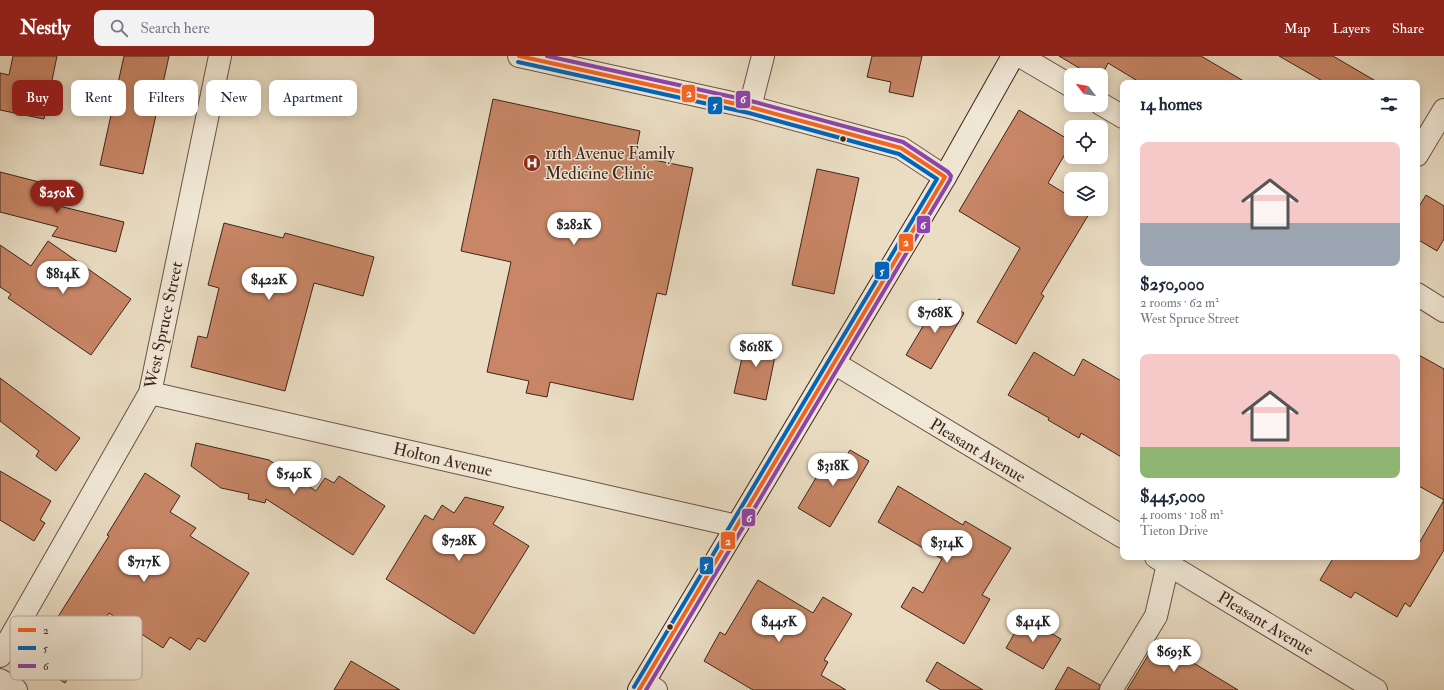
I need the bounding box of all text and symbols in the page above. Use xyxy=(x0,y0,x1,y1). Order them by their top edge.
search box xyxy=(94,10,374,46)
text: Nestly xyxy=(20,16,70,40)
icon: search xyxy=(108,17,130,39)
text: Search here xyxy=(140,19,210,38)
text: Map xyxy=(1284,20,1310,37)
text: Layers xyxy=(1332,20,1370,37)
text: Share xyxy=(1392,20,1424,37)
north arrow xyxy=(1064,68,1108,112)
map controls xyxy=(1064,68,1108,216)
chip: Buy xyxy=(12,80,63,116)
chip: Rent xyxy=(71,80,126,116)
chip: Filters xyxy=(134,80,198,116)
chip: New xyxy=(206,80,261,116)
chip: Apartment xyxy=(269,80,357,116)
line badge: 2 xyxy=(681,84,696,103)
text: 2 xyxy=(686,87,692,100)
line badge: 6 xyxy=(735,90,751,109)
text: 6 xyxy=(740,93,747,106)
icon: filters xyxy=(1378,93,1400,115)
text: 14 homes xyxy=(1140,94,1202,115)
line badge: 5 xyxy=(707,96,723,115)
text: 5 xyxy=(713,99,718,112)
button: locate xyxy=(1064,120,1108,164)
unlabelled marker xyxy=(838,134,848,144)
place label: 11th Avenue Family Medicine Clinic xyxy=(545,143,675,184)
hospital icon: 11th Avenue Family Medicine Clinic xyxy=(522,153,542,173)
icon: home xyxy=(1234,168,1306,240)
button: layers xyxy=(1064,172,1108,216)
pin: $250K xyxy=(29,180,85,214)
text: $250K xyxy=(39,185,75,201)
pin: $282K xyxy=(546,212,602,246)
line badge: 6 xyxy=(916,215,931,234)
text: $282K xyxy=(556,217,592,233)
text: 6 xyxy=(920,219,927,232)
line badge: 2 xyxy=(898,233,914,252)
text: 2 xyxy=(903,236,909,249)
street label: West Spruce Street xyxy=(140,259,188,392)
pin: $814K xyxy=(35,261,91,295)
line badge: 5 xyxy=(874,261,890,280)
text: 5 xyxy=(880,265,885,278)
text: $814K xyxy=(46,266,80,282)
pin: $422K xyxy=(241,267,297,301)
text: $422K xyxy=(251,272,287,288)
text: $250,000 xyxy=(1140,274,1204,295)
text: 2 rooms · 62 m² xyxy=(1140,295,1219,311)
pin: $768K xyxy=(907,300,963,334)
text: $768K xyxy=(917,305,953,321)
text: West Spruce Street xyxy=(1140,311,1239,327)
pin: $618K xyxy=(728,334,784,368)
text: $618K xyxy=(739,339,773,355)
icon: home xyxy=(1234,380,1306,452)
street label: Pleasant Avenue xyxy=(926,414,1029,487)
street label: Holton Avenue xyxy=(391,438,495,481)
pin: $318K xyxy=(805,453,861,487)
text: $318K xyxy=(817,458,849,474)
pin: $540K xyxy=(266,461,322,495)
text: $540K xyxy=(276,466,312,482)
text: $445,000 xyxy=(1140,486,1205,507)
text: 4 rooms · 108 m² xyxy=(1140,507,1223,523)
line badge: 6 xyxy=(741,508,756,527)
text: 6 xyxy=(746,512,753,525)
text: Tieton Drive xyxy=(1140,523,1208,539)
pin: $728K xyxy=(431,528,487,562)
pin: $314K xyxy=(919,530,975,564)
line badge: 2 xyxy=(720,531,736,550)
text: $728K xyxy=(441,533,477,549)
text: 2 xyxy=(725,535,731,548)
text: $314K xyxy=(930,535,964,551)
pin: $717K xyxy=(116,549,172,583)
text: $717K xyxy=(127,554,161,570)
line badge: 5 xyxy=(699,556,714,575)
text: 5 xyxy=(704,559,709,572)
street label: Pleasant Avenue xyxy=(1214,587,1317,660)
pin: $445K xyxy=(751,609,807,643)
pin: $414K xyxy=(1005,609,1061,643)
text: $445K xyxy=(761,614,797,630)
text: $414K xyxy=(1015,614,1051,630)
legend xyxy=(10,616,142,680)
unlabelled marker xyxy=(665,622,675,632)
text: 2 xyxy=(43,624,49,637)
pin: $693K xyxy=(1146,639,1202,673)
text: 5 xyxy=(43,642,48,655)
text: $693K xyxy=(1157,644,1191,660)
text: 6 xyxy=(43,660,50,673)

